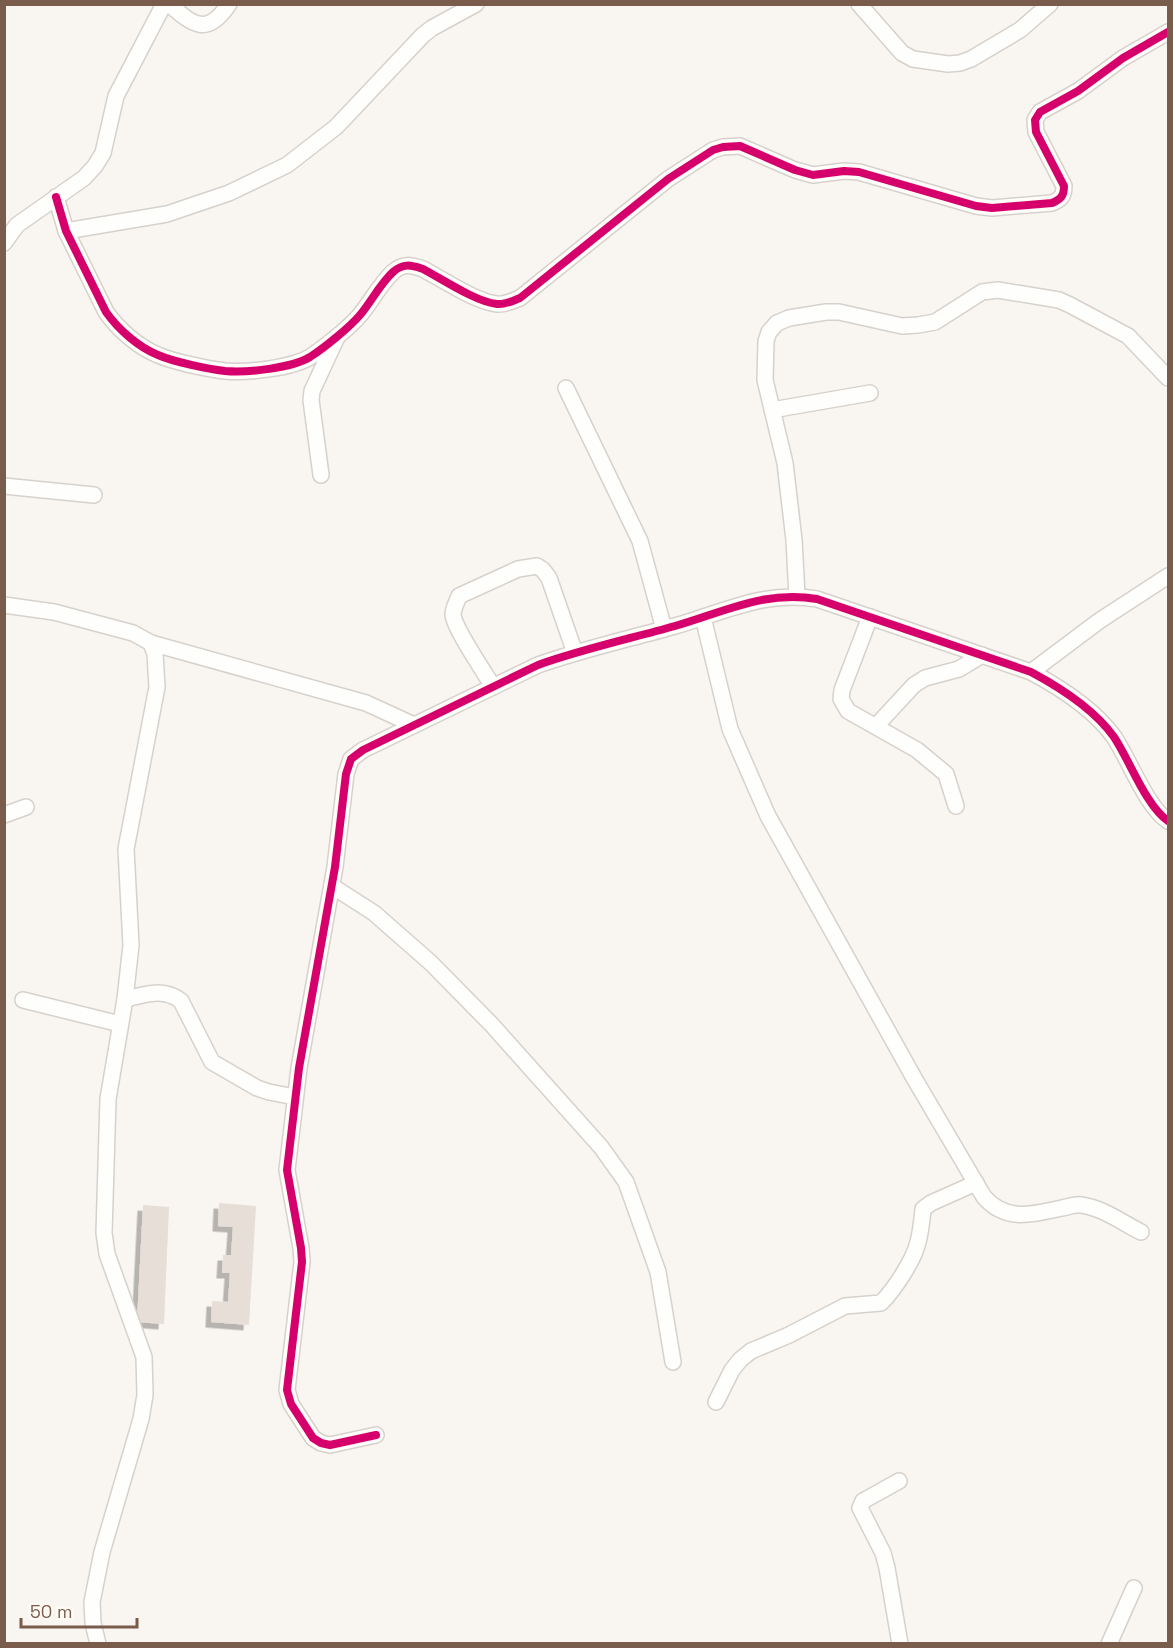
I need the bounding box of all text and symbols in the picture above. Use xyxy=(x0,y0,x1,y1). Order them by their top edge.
scale bar xyxy=(21,1591,136,1629)
text: 50 m xyxy=(30,1600,72,1623)

